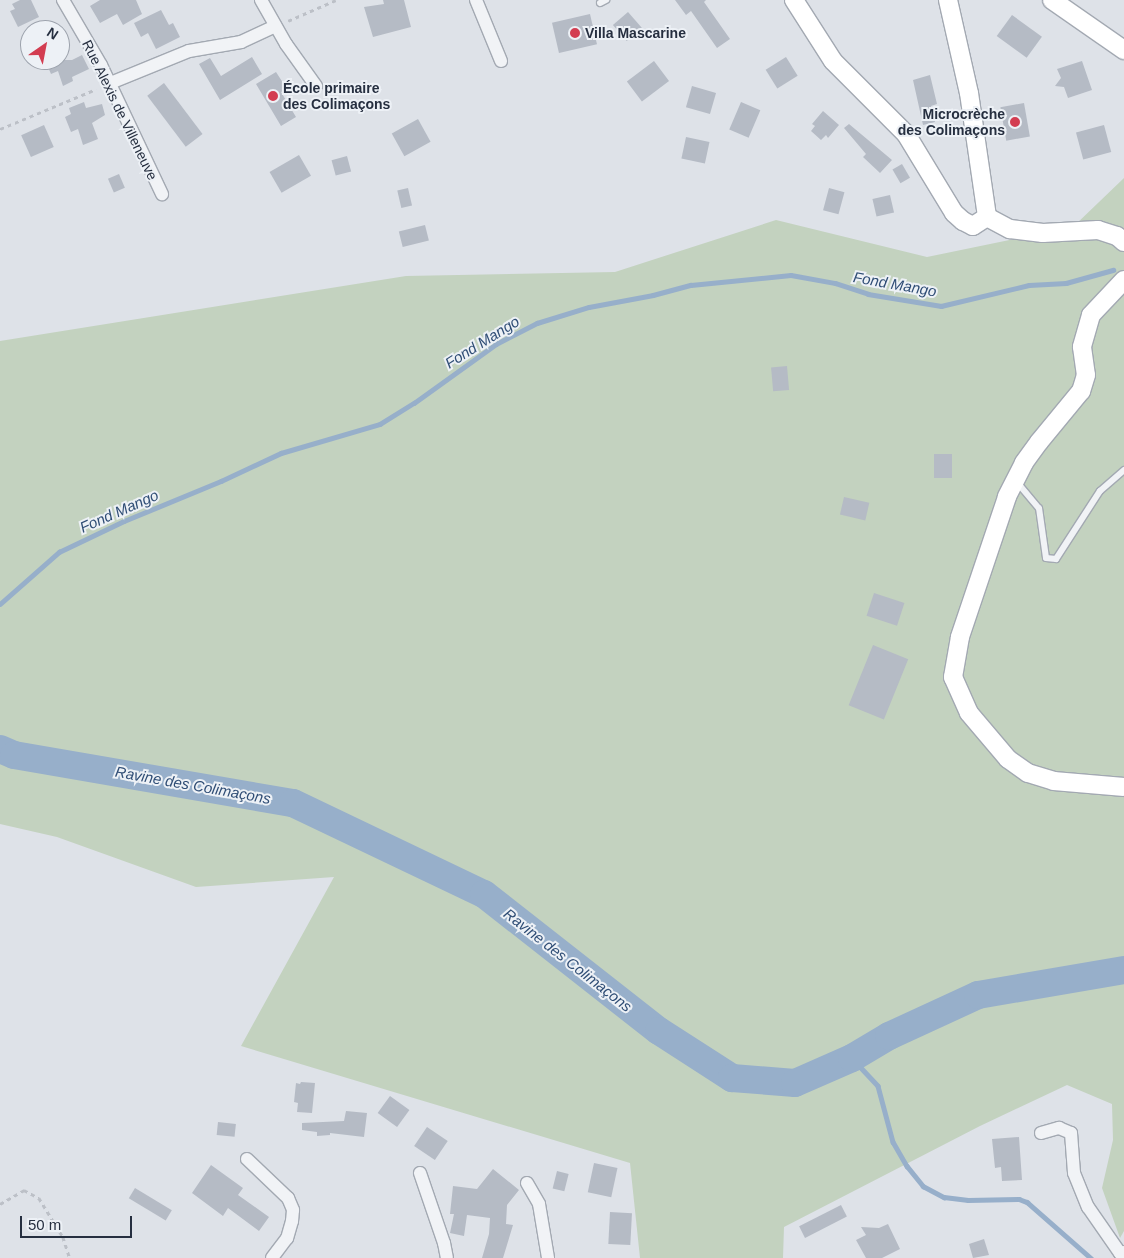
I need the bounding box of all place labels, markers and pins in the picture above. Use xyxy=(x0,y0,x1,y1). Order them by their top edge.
place label: Villa Mascarine xyxy=(585,25,686,41)
marker: Villa Mascarine xyxy=(569,27,581,39)
place label: École primaire des Colimaçons xyxy=(283,80,390,112)
marker: École primaire des Colimaçons xyxy=(267,90,279,102)
place label: Microcrèche des Colimaçons xyxy=(898,106,1005,138)
marker: Microcrèche des Colimaçons xyxy=(1009,116,1021,128)

